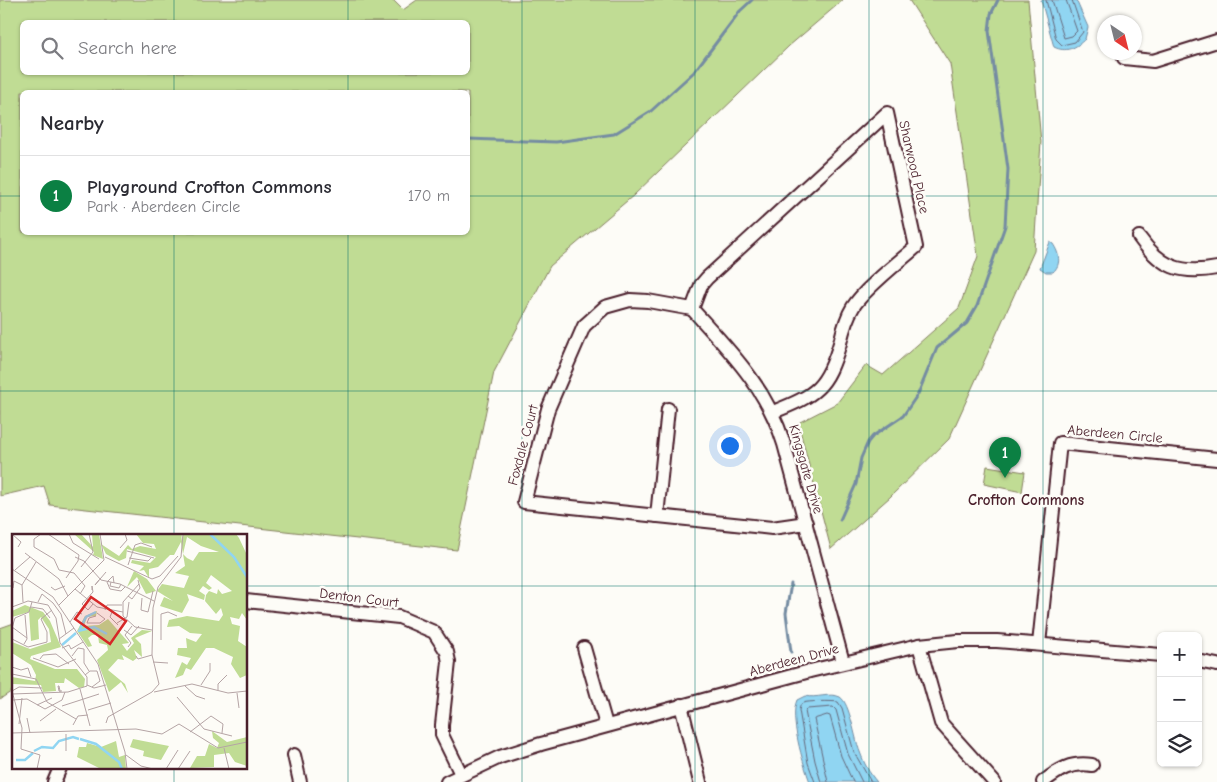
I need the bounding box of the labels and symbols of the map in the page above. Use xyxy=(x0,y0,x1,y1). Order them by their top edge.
north arrow xyxy=(1097,15,1142,60)
street label: Sharwood Place xyxy=(895,119,933,215)
street label: Foxdale Court xyxy=(504,402,542,487)
street label: Aberdeen Circle xyxy=(1067,421,1163,447)
street label: Kingsgate Drive xyxy=(785,422,827,516)
your location xyxy=(717,433,743,459)
pin: 1 xyxy=(989,437,1021,478)
district label: Crofton Commons xyxy=(968,491,1084,509)
inset map xyxy=(12,534,248,770)
street label: Denton Court xyxy=(318,585,401,611)
street label: Aberdeen Drive xyxy=(747,640,841,680)

